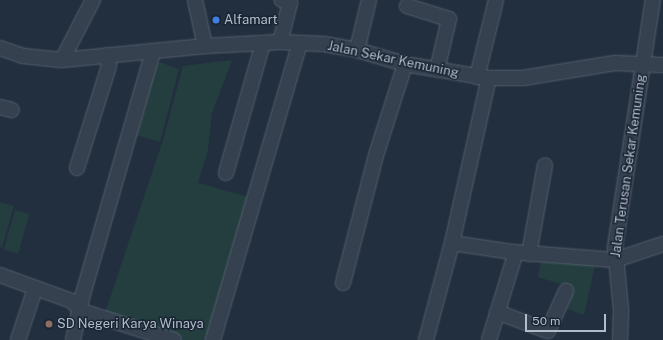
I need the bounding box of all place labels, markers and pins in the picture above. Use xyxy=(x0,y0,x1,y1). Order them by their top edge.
place label: Alfamart xyxy=(224,12,278,28)
marker: Alfamart xyxy=(211,15,221,25)
place label: SD Negeri Karya Winaya xyxy=(57,316,204,332)
marker: SD Negeri Karya Winaya xyxy=(44,319,54,329)

